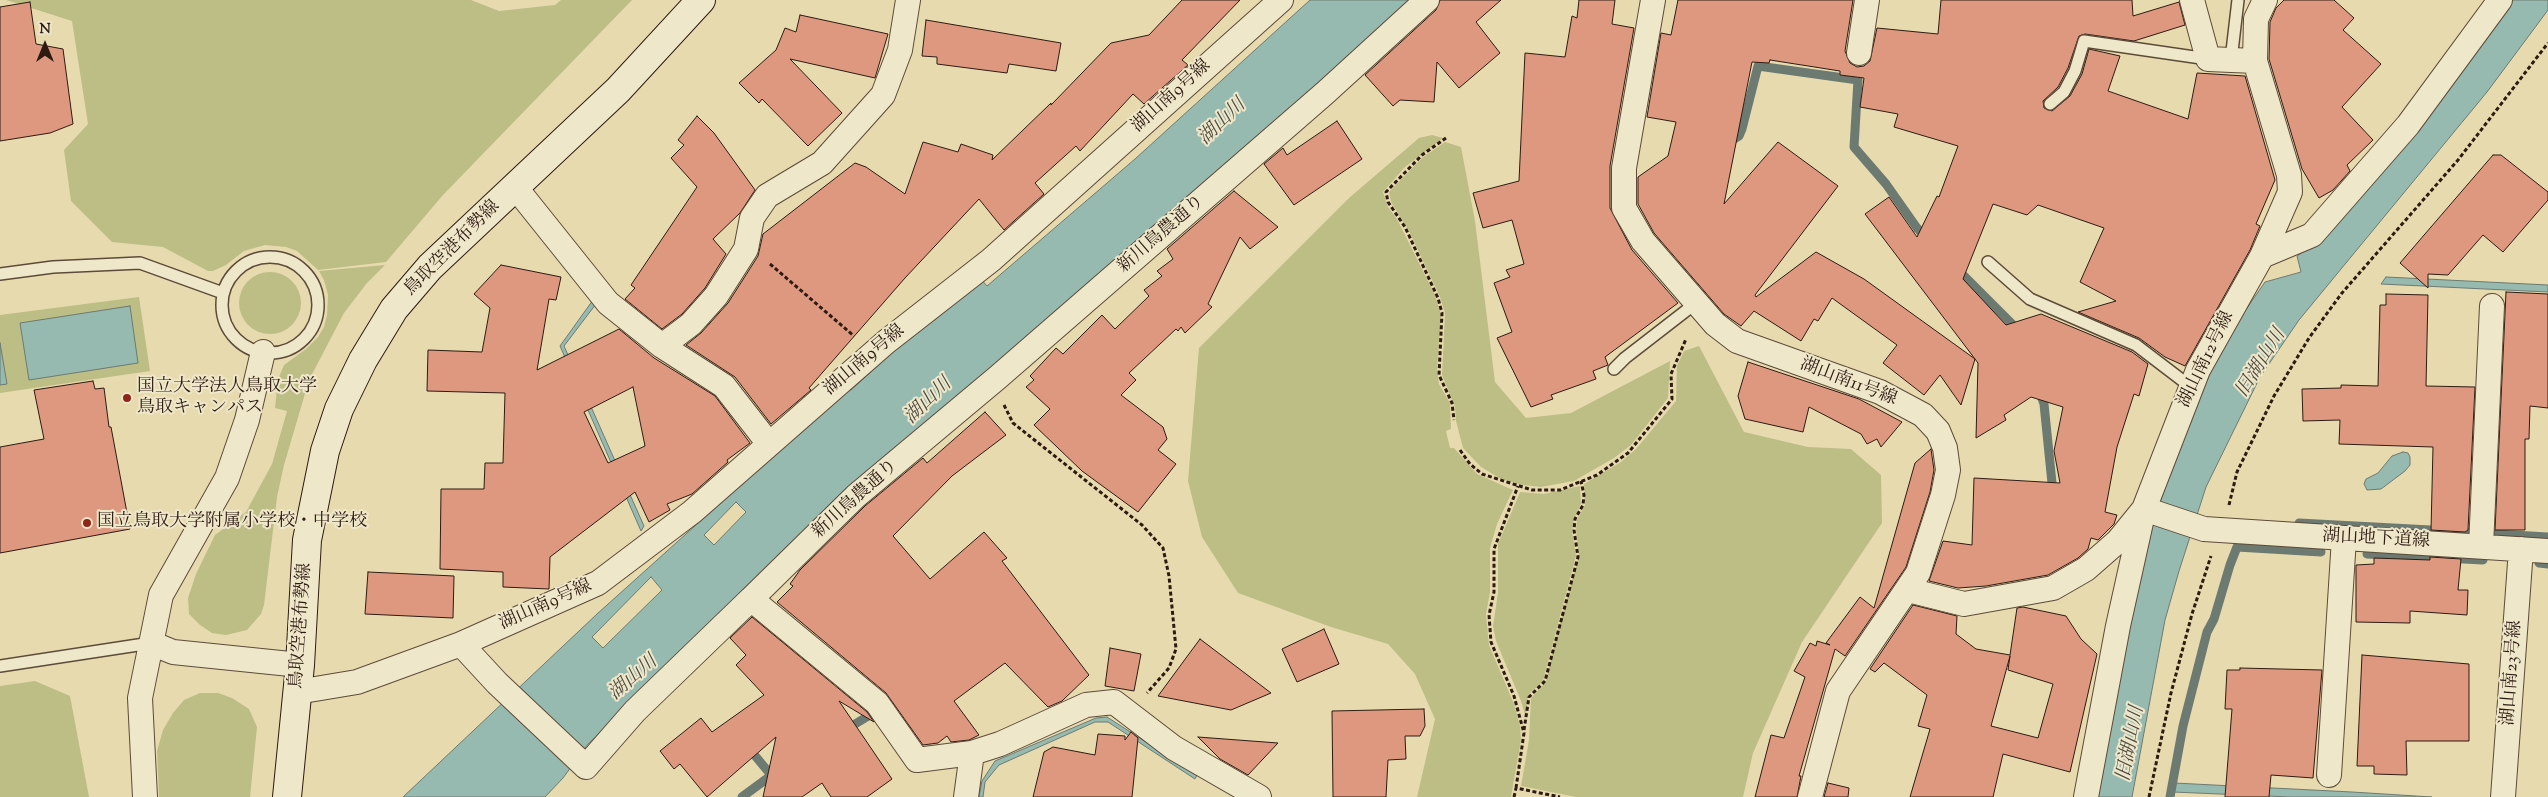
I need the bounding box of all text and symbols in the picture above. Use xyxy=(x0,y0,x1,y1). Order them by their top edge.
north arrow xyxy=(20,20,70,70)
text: N xyxy=(39,20,51,40)
street label: 湖山南9号線 xyxy=(1128,56,1216,138)
water label: 湖山川 xyxy=(1195,95,1251,151)
street label: 新川鳥農通り xyxy=(1114,191,1210,279)
street label: 鳥取空港布勢線 xyxy=(401,197,505,301)
street label: 湖山南12号線 xyxy=(2174,308,2240,412)
street label: 湖山南9号線 xyxy=(820,321,910,401)
water label: 旧湖山川 xyxy=(2232,326,2292,402)
street label: 湖山南11号線 xyxy=(1796,355,1900,411)
water label: 湖山川 xyxy=(901,374,957,430)
place label: 国立大学法人鳥取大学 鳥取キャンパス xyxy=(137,377,317,419)
marker: 国立大学法人鳥取大学 鳥取キャンパス xyxy=(121,392,133,404)
street label: 新川鳥農通り xyxy=(809,456,903,544)
place label: 国立鳥取大学附属小学校・中学校 xyxy=(97,512,367,534)
marker: 国立鳥取大学附属小学校・中学校 xyxy=(81,517,93,529)
street label: 湖山地下道線 xyxy=(2322,526,2430,554)
street label: 鳥取空港布勢線 xyxy=(287,562,317,690)
street label: 湖山南9号線 xyxy=(497,576,595,636)
street label: 湖山南23号線 xyxy=(2499,620,2527,726)
water label: 湖山川 xyxy=(605,652,663,706)
water label: 旧湖山川 xyxy=(2114,705,2150,783)

